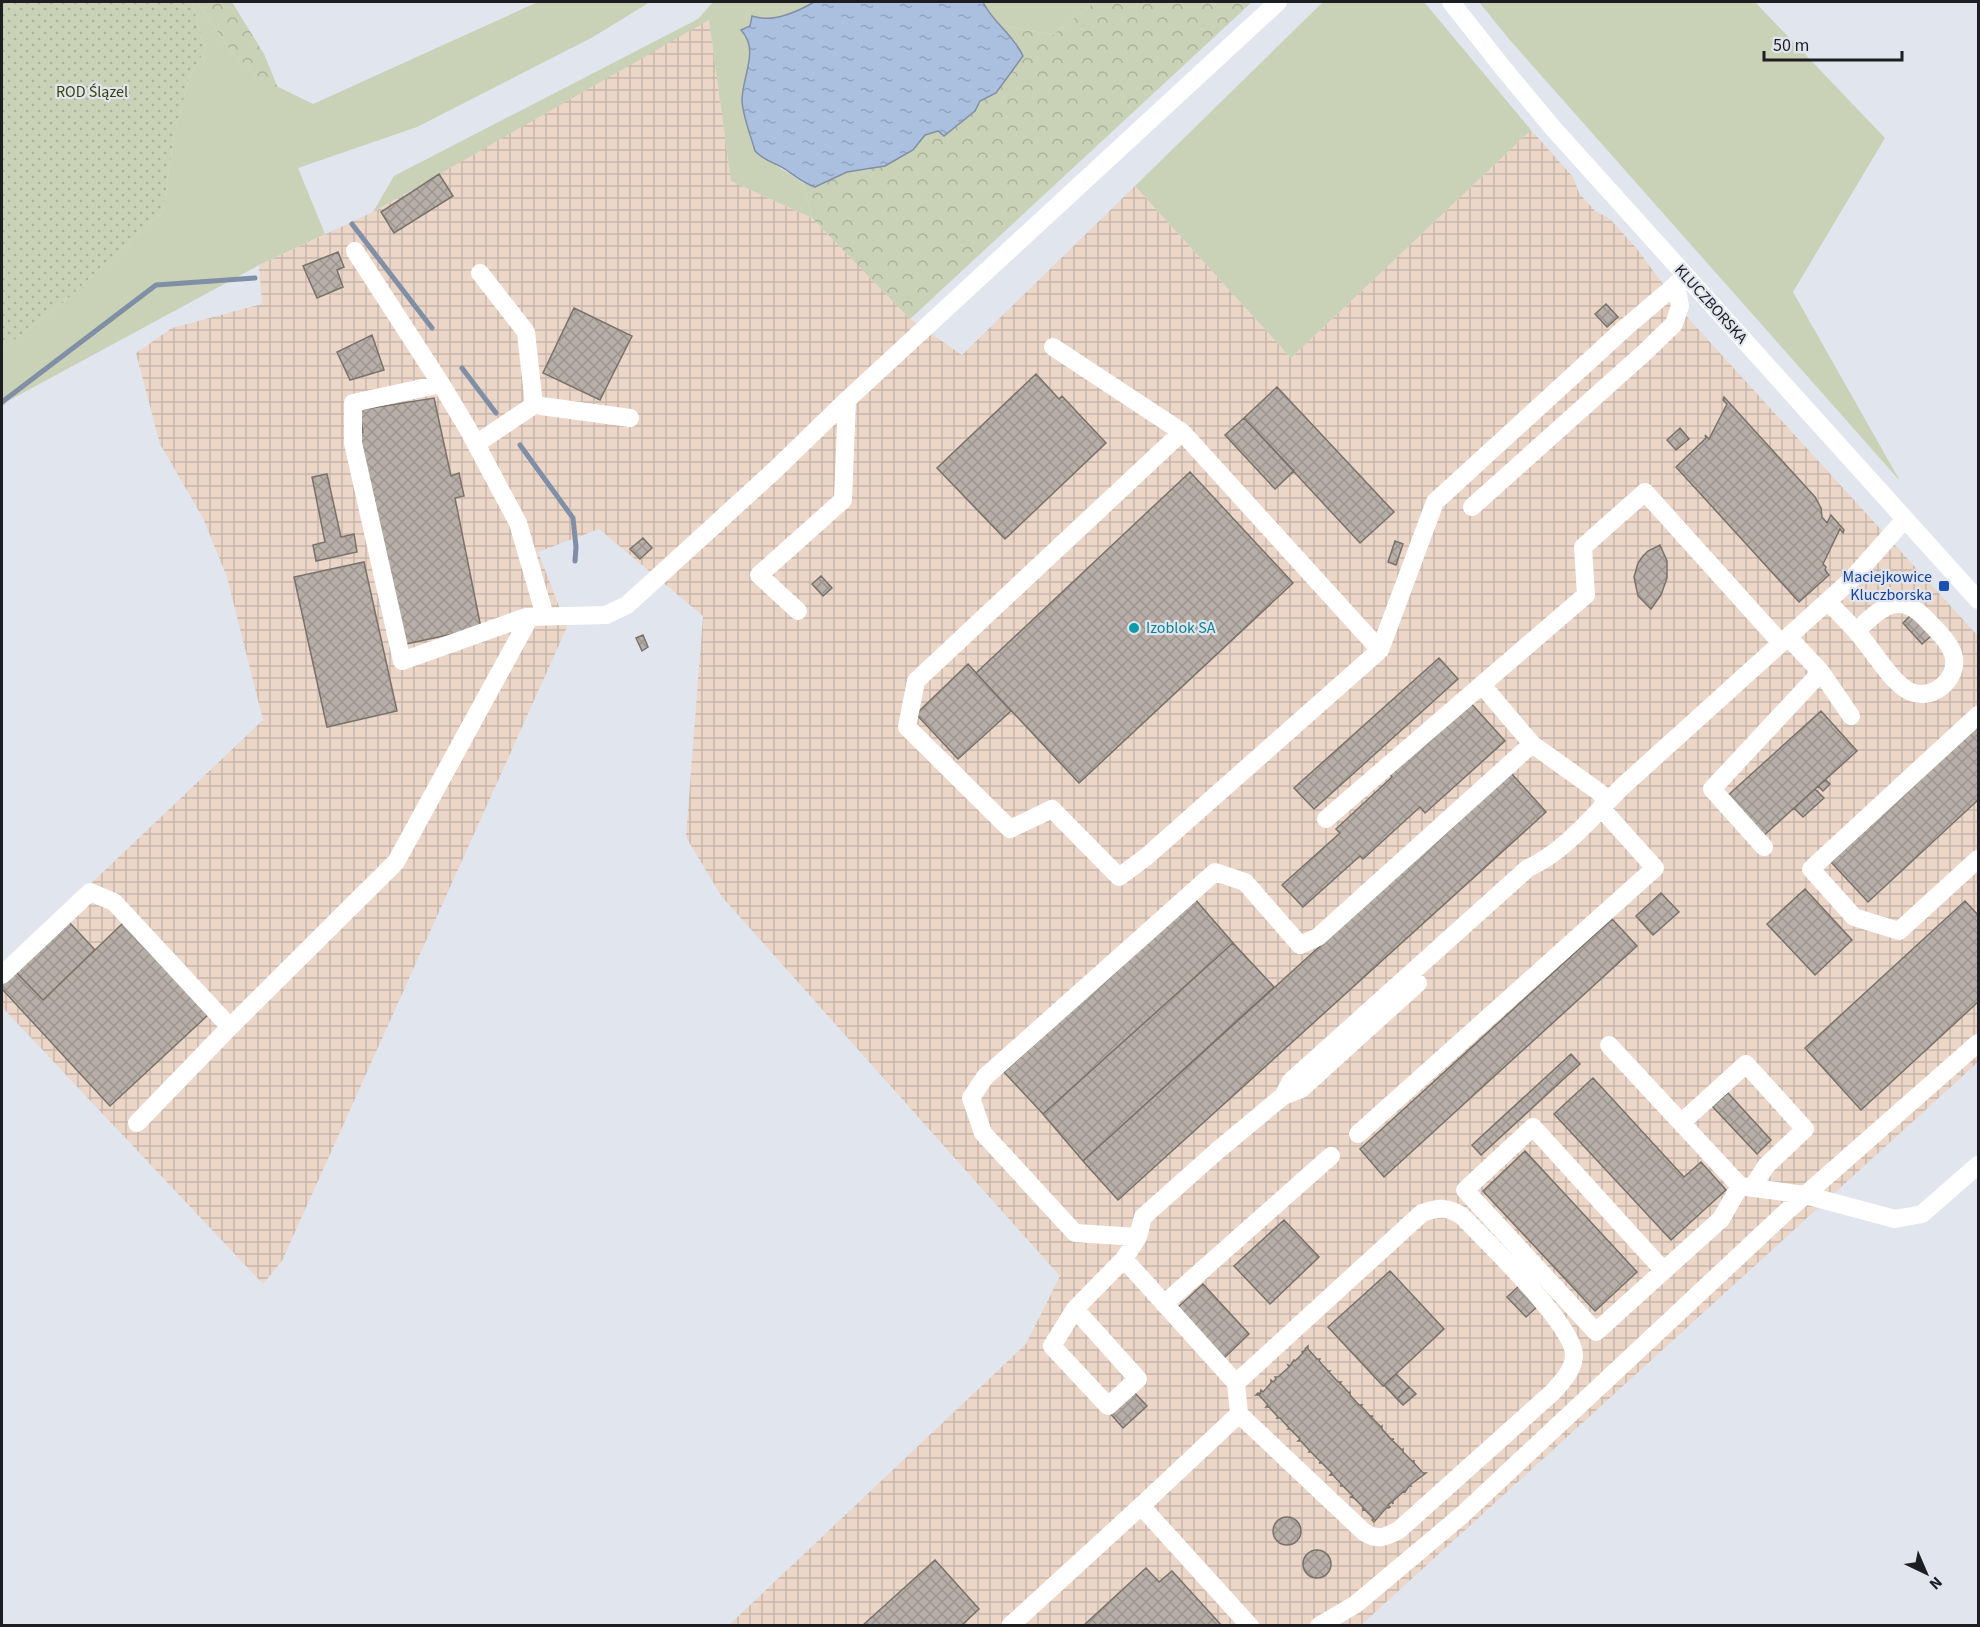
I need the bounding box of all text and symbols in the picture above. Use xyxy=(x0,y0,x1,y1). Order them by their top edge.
scale bar xyxy=(1764,24,1902,62)
text: 50 m xyxy=(1773,33,1809,58)
park label: ROD Ślązel xyxy=(56,81,128,103)
street label: KLUCZBORSKA xyxy=(1669,260,1753,349)
place label: Maciejkowice Kluczborska xyxy=(1843,566,1932,606)
marker: Maciejkowice Kluczborska xyxy=(1937,579,1951,593)
place label: Izoblok SA xyxy=(1146,617,1216,639)
marker: Izoblok SA xyxy=(1127,621,1141,635)
north arrow xyxy=(1896,1543,1956,1603)
text: N xyxy=(1924,1571,1947,1595)

